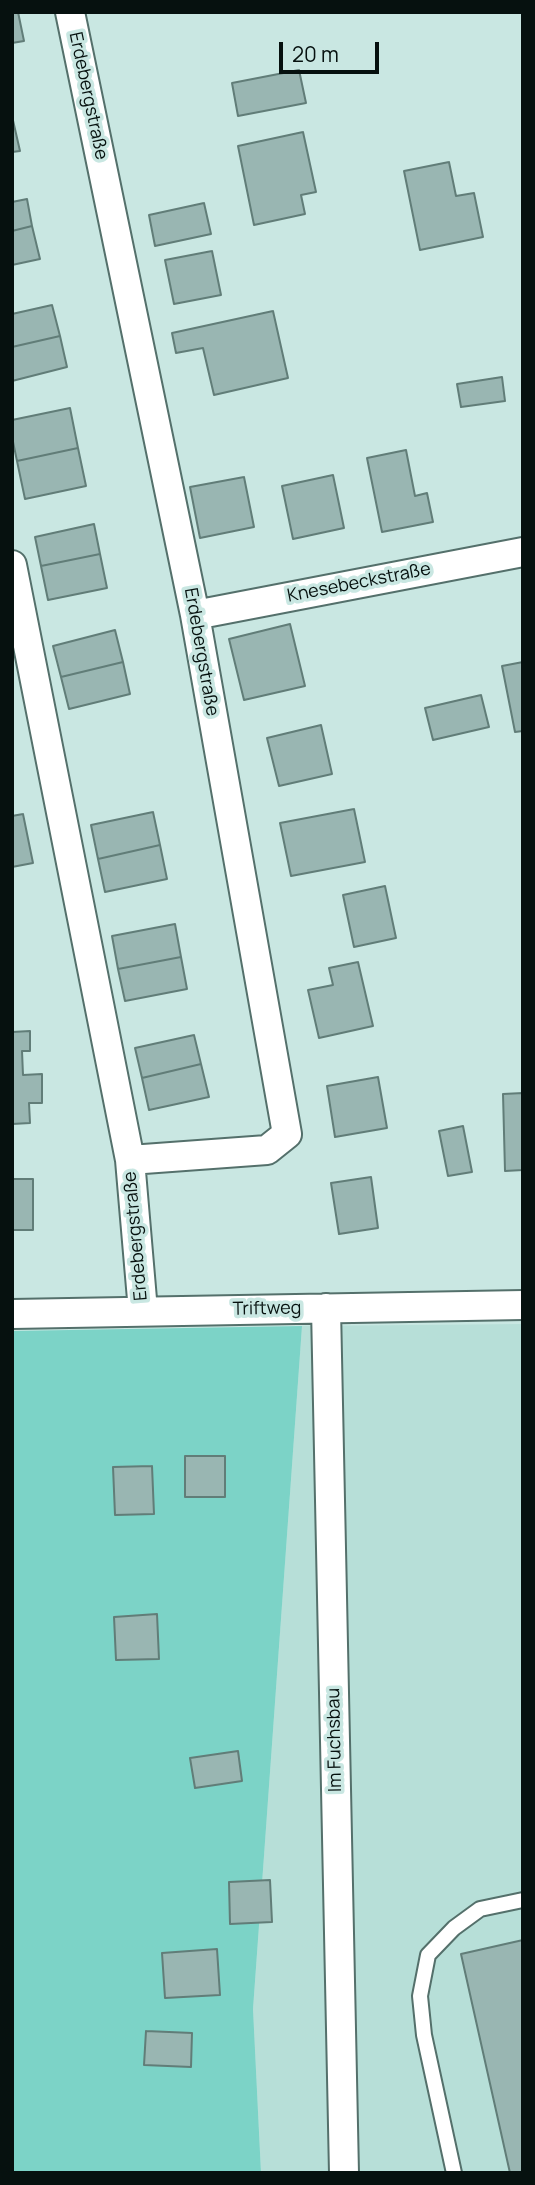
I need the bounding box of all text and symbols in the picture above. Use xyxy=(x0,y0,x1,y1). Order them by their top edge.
scale bar xyxy=(283,28,383,72)
street label: Erdebergstraße xyxy=(64,30,112,162)
text: 20 m xyxy=(292,40,339,68)
street label: Knesebeckstraße xyxy=(285,558,433,608)
street label: Erdebergstraße xyxy=(179,586,223,718)
street label: Erdebergstraße xyxy=(120,1170,152,1302)
street label: Triftweg xyxy=(232,1298,302,1320)
street label: Im Fuchsbau xyxy=(323,1688,347,1792)

